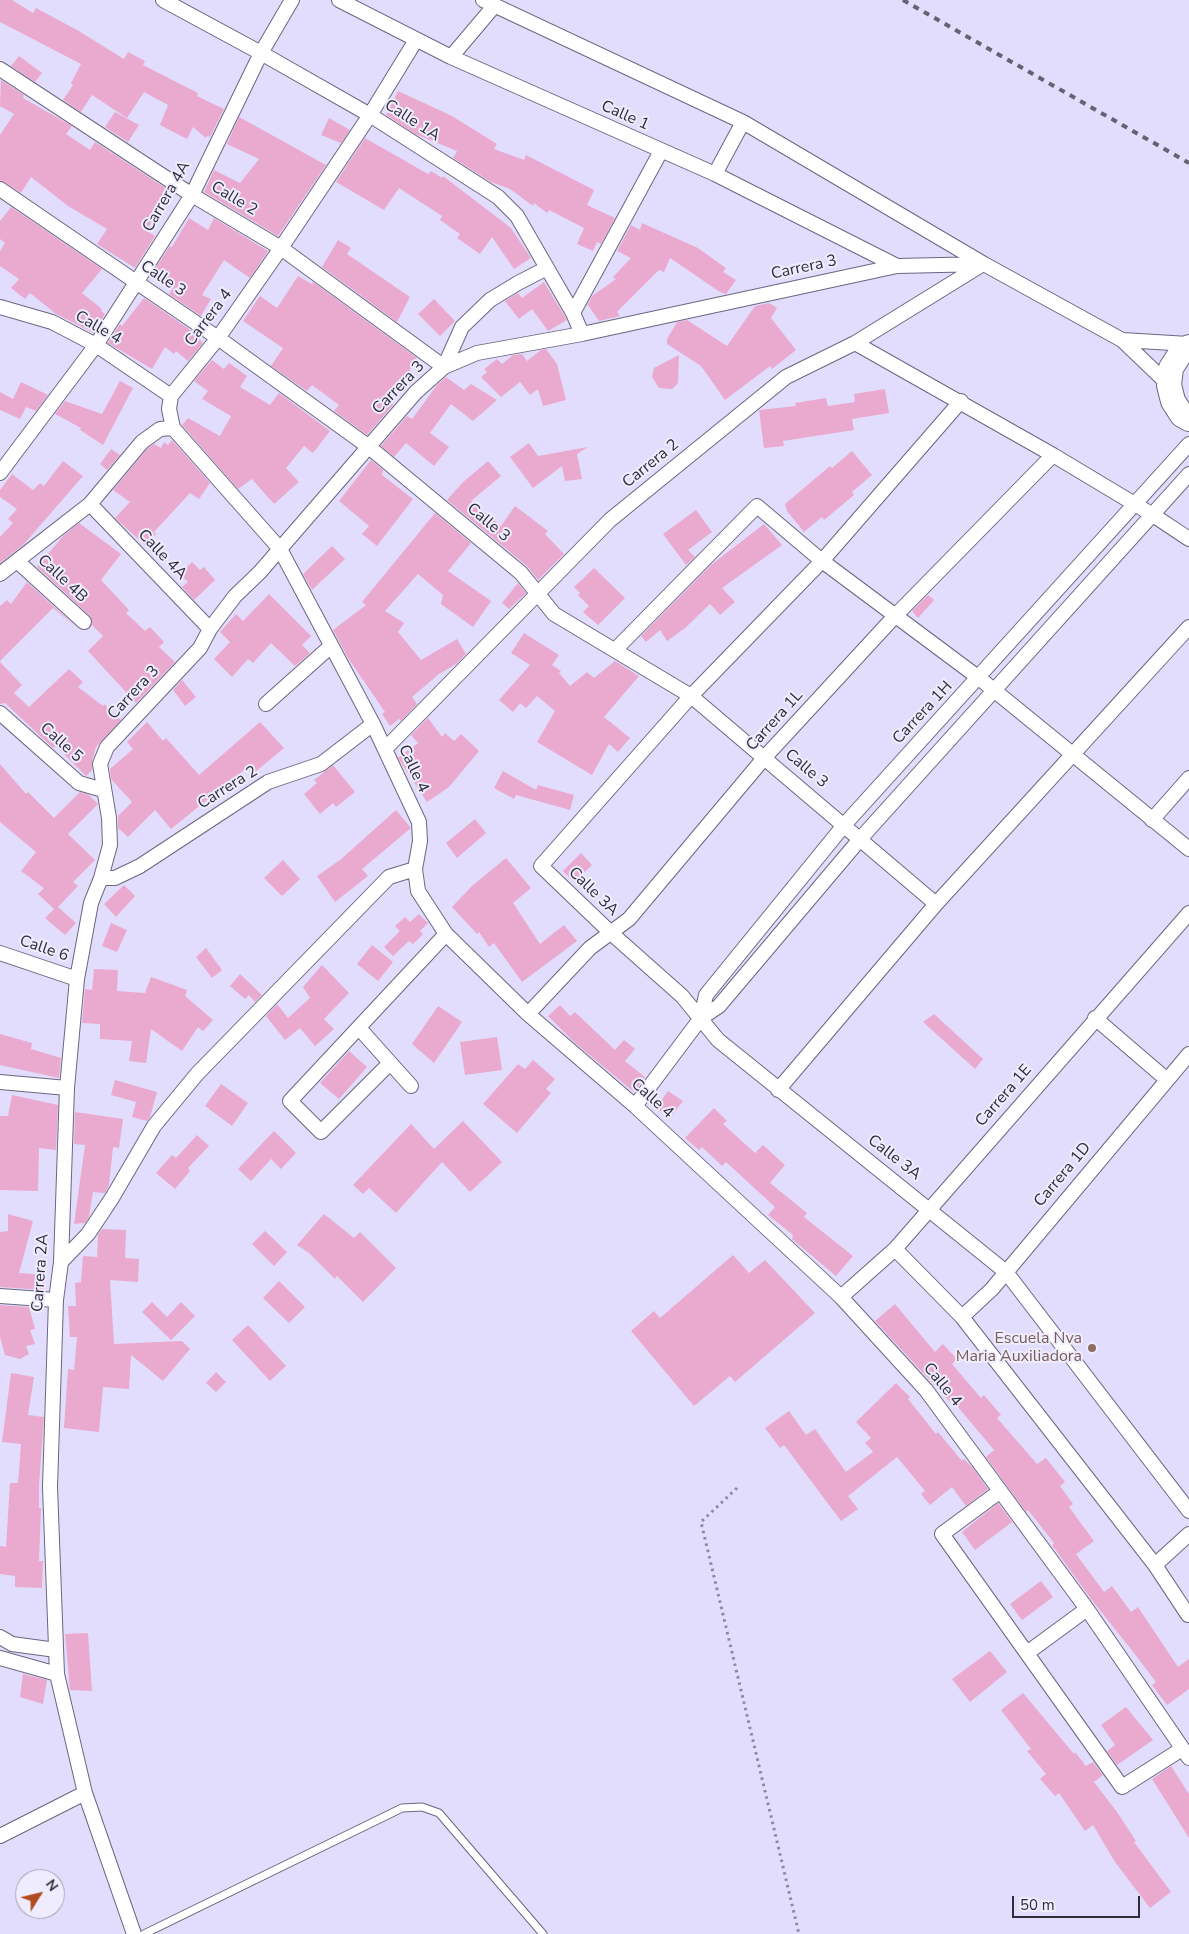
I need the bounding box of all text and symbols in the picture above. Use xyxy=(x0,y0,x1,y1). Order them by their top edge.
street label: Calle 1A xyxy=(381,96,443,146)
street label: Calle 1 xyxy=(598,97,652,135)
street label: Carrera 4A xyxy=(139,158,195,236)
street label: Calle 2 xyxy=(207,178,261,220)
street label: Carrera 3 xyxy=(769,252,839,284)
street label: Calle 3 xyxy=(137,257,189,301)
street label: Carrera 4 xyxy=(181,286,237,350)
street label: Calle 4 xyxy=(71,307,125,349)
street label: Carrera 3 xyxy=(369,357,429,419)
street label: Carrera 2 xyxy=(619,436,683,492)
street label: Calle 3 xyxy=(462,499,514,547)
street label: Calle 4A xyxy=(133,526,191,584)
street label: Calle 4B xyxy=(33,551,91,607)
street label: Carrera 3 xyxy=(104,662,164,724)
street label: Carrera 1H xyxy=(889,678,957,748)
street label: Carrera 1L xyxy=(743,687,807,755)
street label: Calle 5 xyxy=(36,719,86,767)
street label: Calle 4 xyxy=(394,742,432,796)
street label: Calle 3 xyxy=(780,745,832,793)
street label: Carrera 2 xyxy=(195,762,261,814)
street label: Calle 3A xyxy=(564,863,622,921)
street label: Calle 6 xyxy=(17,932,71,966)
street label: Carrera 1E xyxy=(972,1061,1036,1131)
street label: Calle 4 xyxy=(627,1075,677,1123)
street label: Calle 3A xyxy=(864,1131,924,1185)
street label: Carrera 1D xyxy=(1030,1139,1096,1211)
street label: Carrera 2A xyxy=(29,1233,53,1313)
place label: Escuela Nva Maria Auxiliadora xyxy=(956,1329,1082,1367)
marker: Escuela Nva Maria Auxiliadora xyxy=(1086,1342,1098,1354)
street label: Calle 4 xyxy=(919,1359,965,1411)
north arrow xyxy=(15,1869,65,1919)
text: N xyxy=(41,1876,62,1895)
scale bar xyxy=(1014,1886,1142,1918)
text: 50 m xyxy=(1020,1895,1055,1915)

